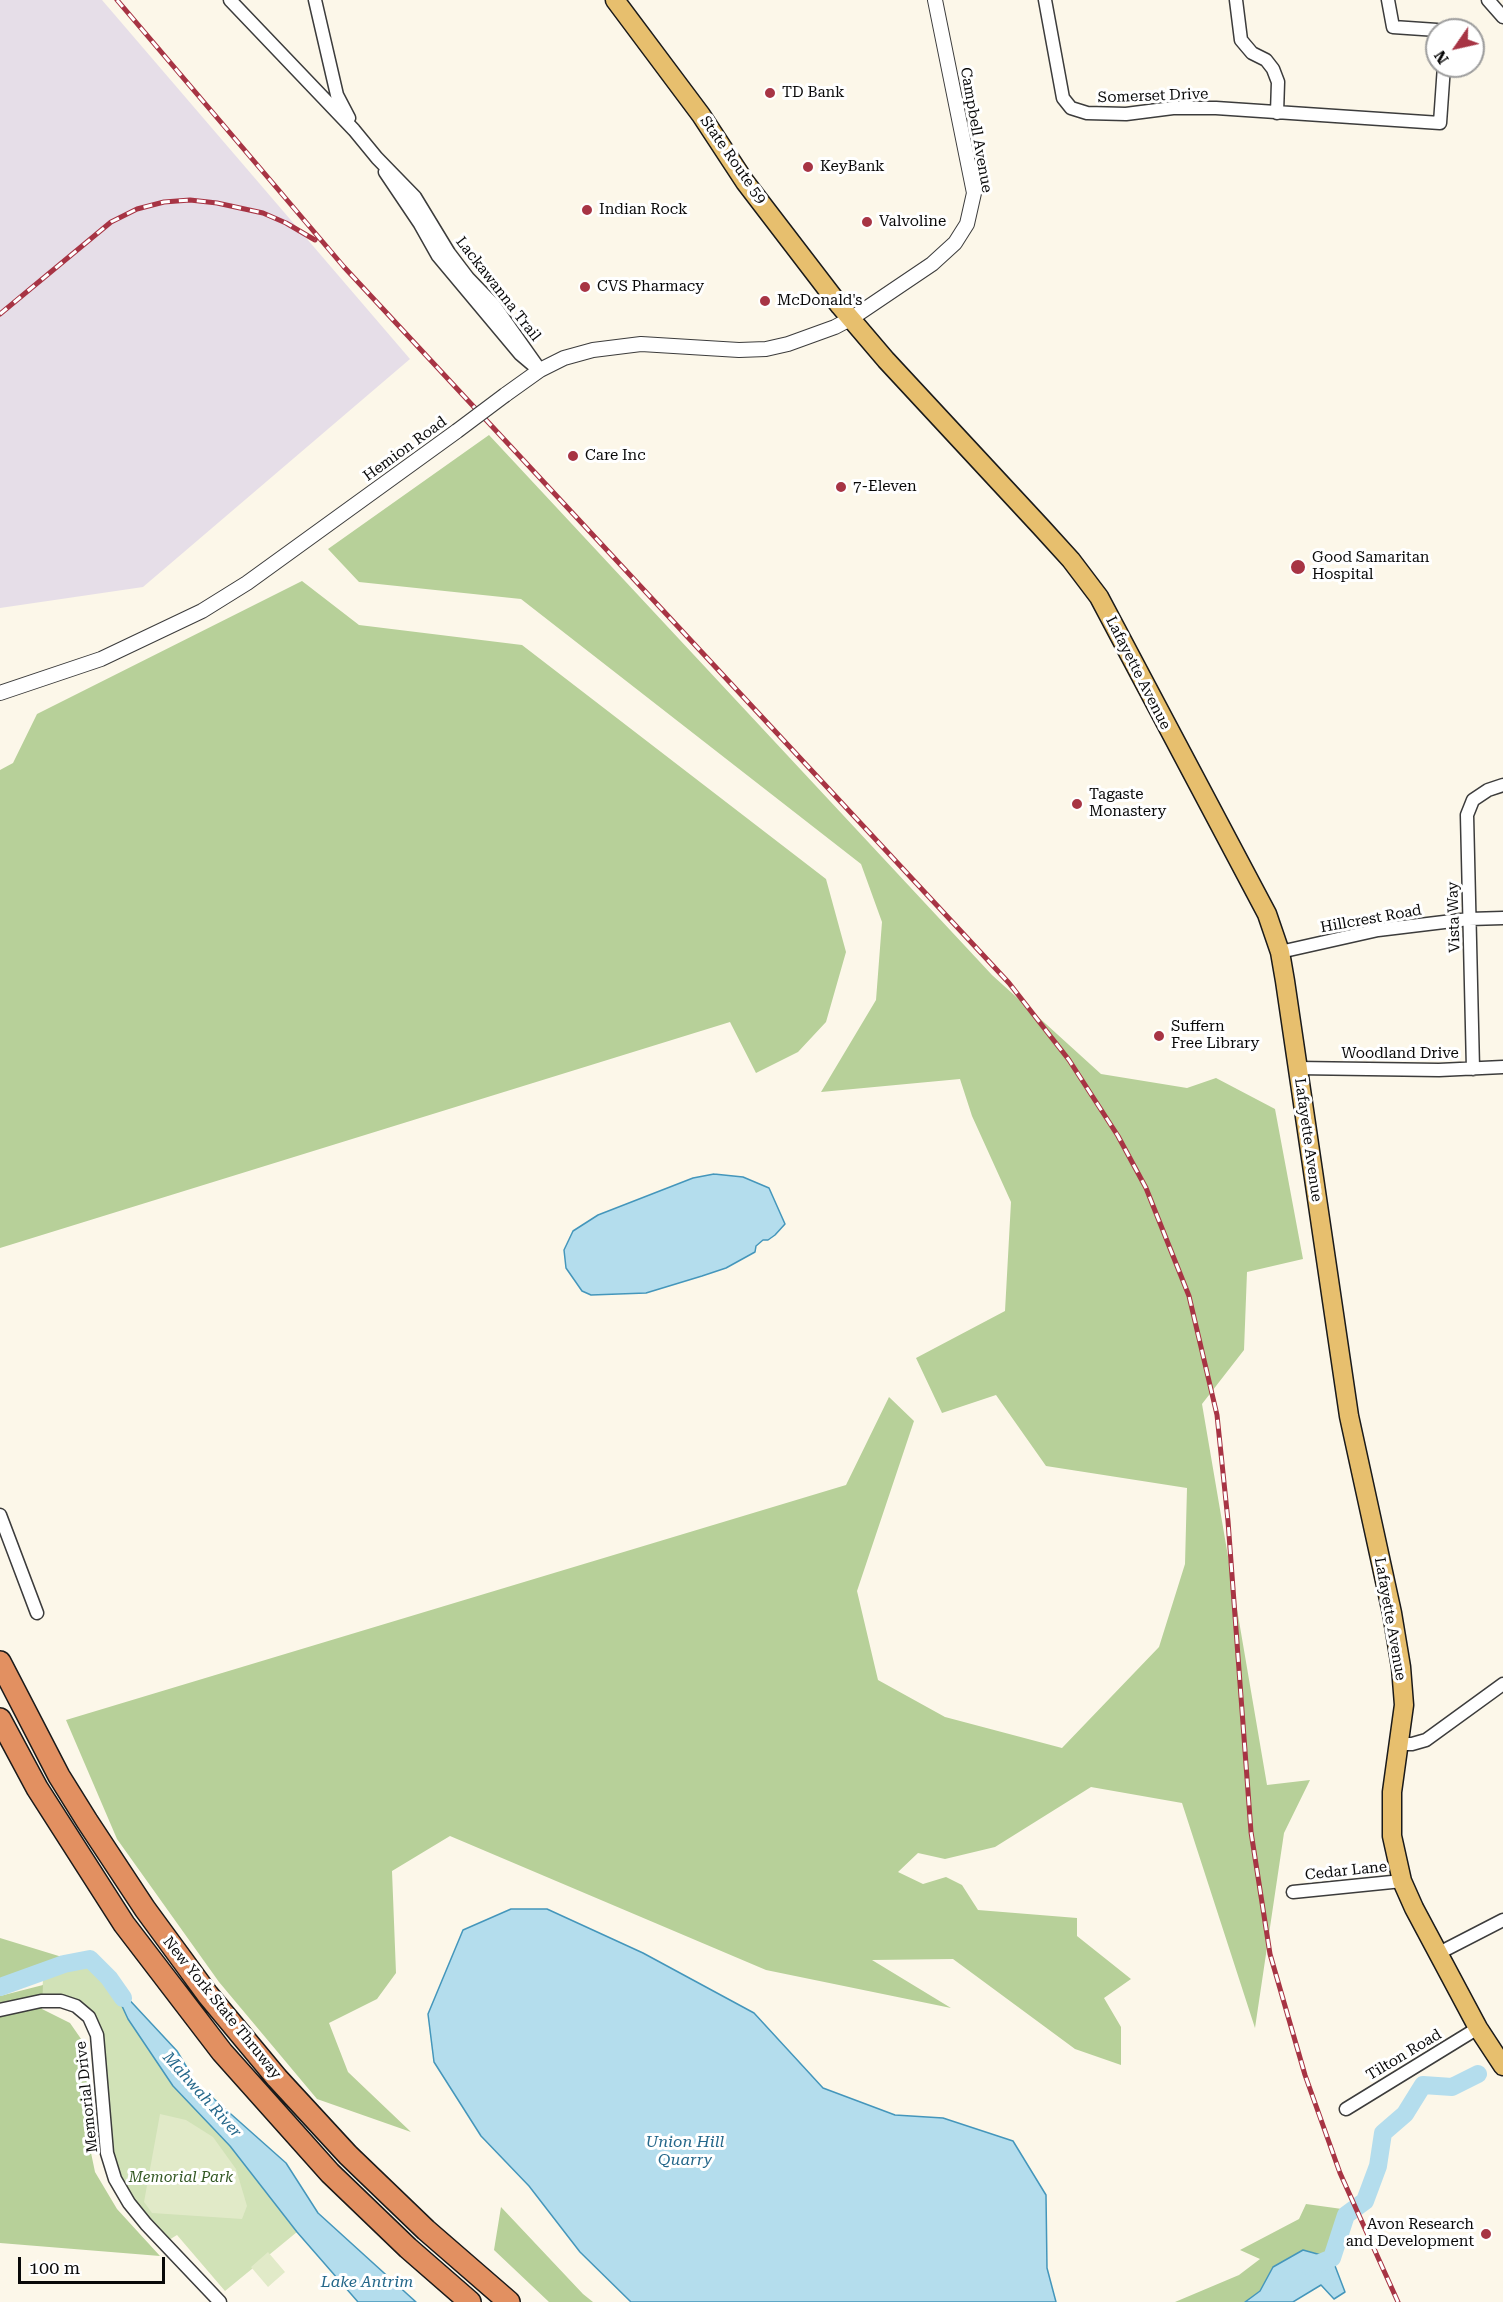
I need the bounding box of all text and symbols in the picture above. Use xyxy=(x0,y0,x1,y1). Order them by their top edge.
north arrow xyxy=(1425,18,1485,78)
text: N xyxy=(1430,47,1453,68)
street label: Campbell Avenue xyxy=(956,66,996,194)
place label: TD Bank xyxy=(782,84,844,102)
street label: Somerset Drive xyxy=(1097,85,1209,107)
marker: TD Bank xyxy=(763,86,777,100)
street label: State Route 59 xyxy=(696,113,770,207)
place label: KeyBank xyxy=(820,158,885,176)
marker: KeyBank xyxy=(801,160,815,174)
place label: Indian Rock xyxy=(599,201,688,219)
marker: Indian Rock xyxy=(580,203,594,217)
place label: Valvoline xyxy=(879,213,946,231)
marker: Valvoline xyxy=(860,215,874,229)
street label: Lackawanna Trail xyxy=(452,233,544,345)
place label: CVS Pharmacy xyxy=(597,278,704,296)
marker: CVS Pharmacy xyxy=(578,280,592,294)
place label: McDonald's xyxy=(777,292,862,310)
marker: McDonald's xyxy=(758,294,772,308)
street label: Hemion Road xyxy=(360,413,450,485)
place label: Care Inc xyxy=(585,447,646,465)
marker: Care Inc xyxy=(566,449,580,463)
place label: 7-Eleven xyxy=(853,478,917,496)
marker: 7-Eleven xyxy=(834,480,848,494)
place label: Good Samaritan Hospital xyxy=(1312,549,1429,584)
marker: Good Samaritan Hospital xyxy=(1289,558,1307,576)
street label: Lafayette Avenue xyxy=(1102,613,1174,733)
place label: Tagaste Monastery xyxy=(1089,786,1166,821)
marker: Tagaste Monastery xyxy=(1070,797,1084,811)
street label: Vista Way xyxy=(1444,881,1464,953)
street label: Hillcrest Road xyxy=(1319,901,1423,937)
place label: Suffern Free Library xyxy=(1171,1018,1259,1053)
marker: Suffern Free Library xyxy=(1152,1029,1166,1043)
street label: Woodland Drive xyxy=(1341,1045,1459,1063)
street label: Lafayette Avenue xyxy=(1290,1077,1326,1203)
street label: Lafayette Avenue xyxy=(1370,1556,1410,1682)
street label: Cedar Lane xyxy=(1304,1858,1388,1884)
street label: New York State Thruway xyxy=(159,1933,285,2083)
street label: Tilton Road xyxy=(1363,2026,1445,2084)
street label: Memorial Drive xyxy=(72,2040,102,2154)
water label: Mahwah River xyxy=(159,2048,245,2142)
water label: Union Hill Quarry xyxy=(646,2132,724,2170)
park label: Memorial Park xyxy=(129,2169,233,2187)
place label: Avon Research and Development xyxy=(1346,2216,1474,2251)
marker: Avon Research and Development xyxy=(1479,2227,1493,2241)
scale bar xyxy=(21,2245,168,2283)
text: 100 m xyxy=(29,2257,80,2278)
water label: Lake Antrim xyxy=(321,2272,413,2292)

